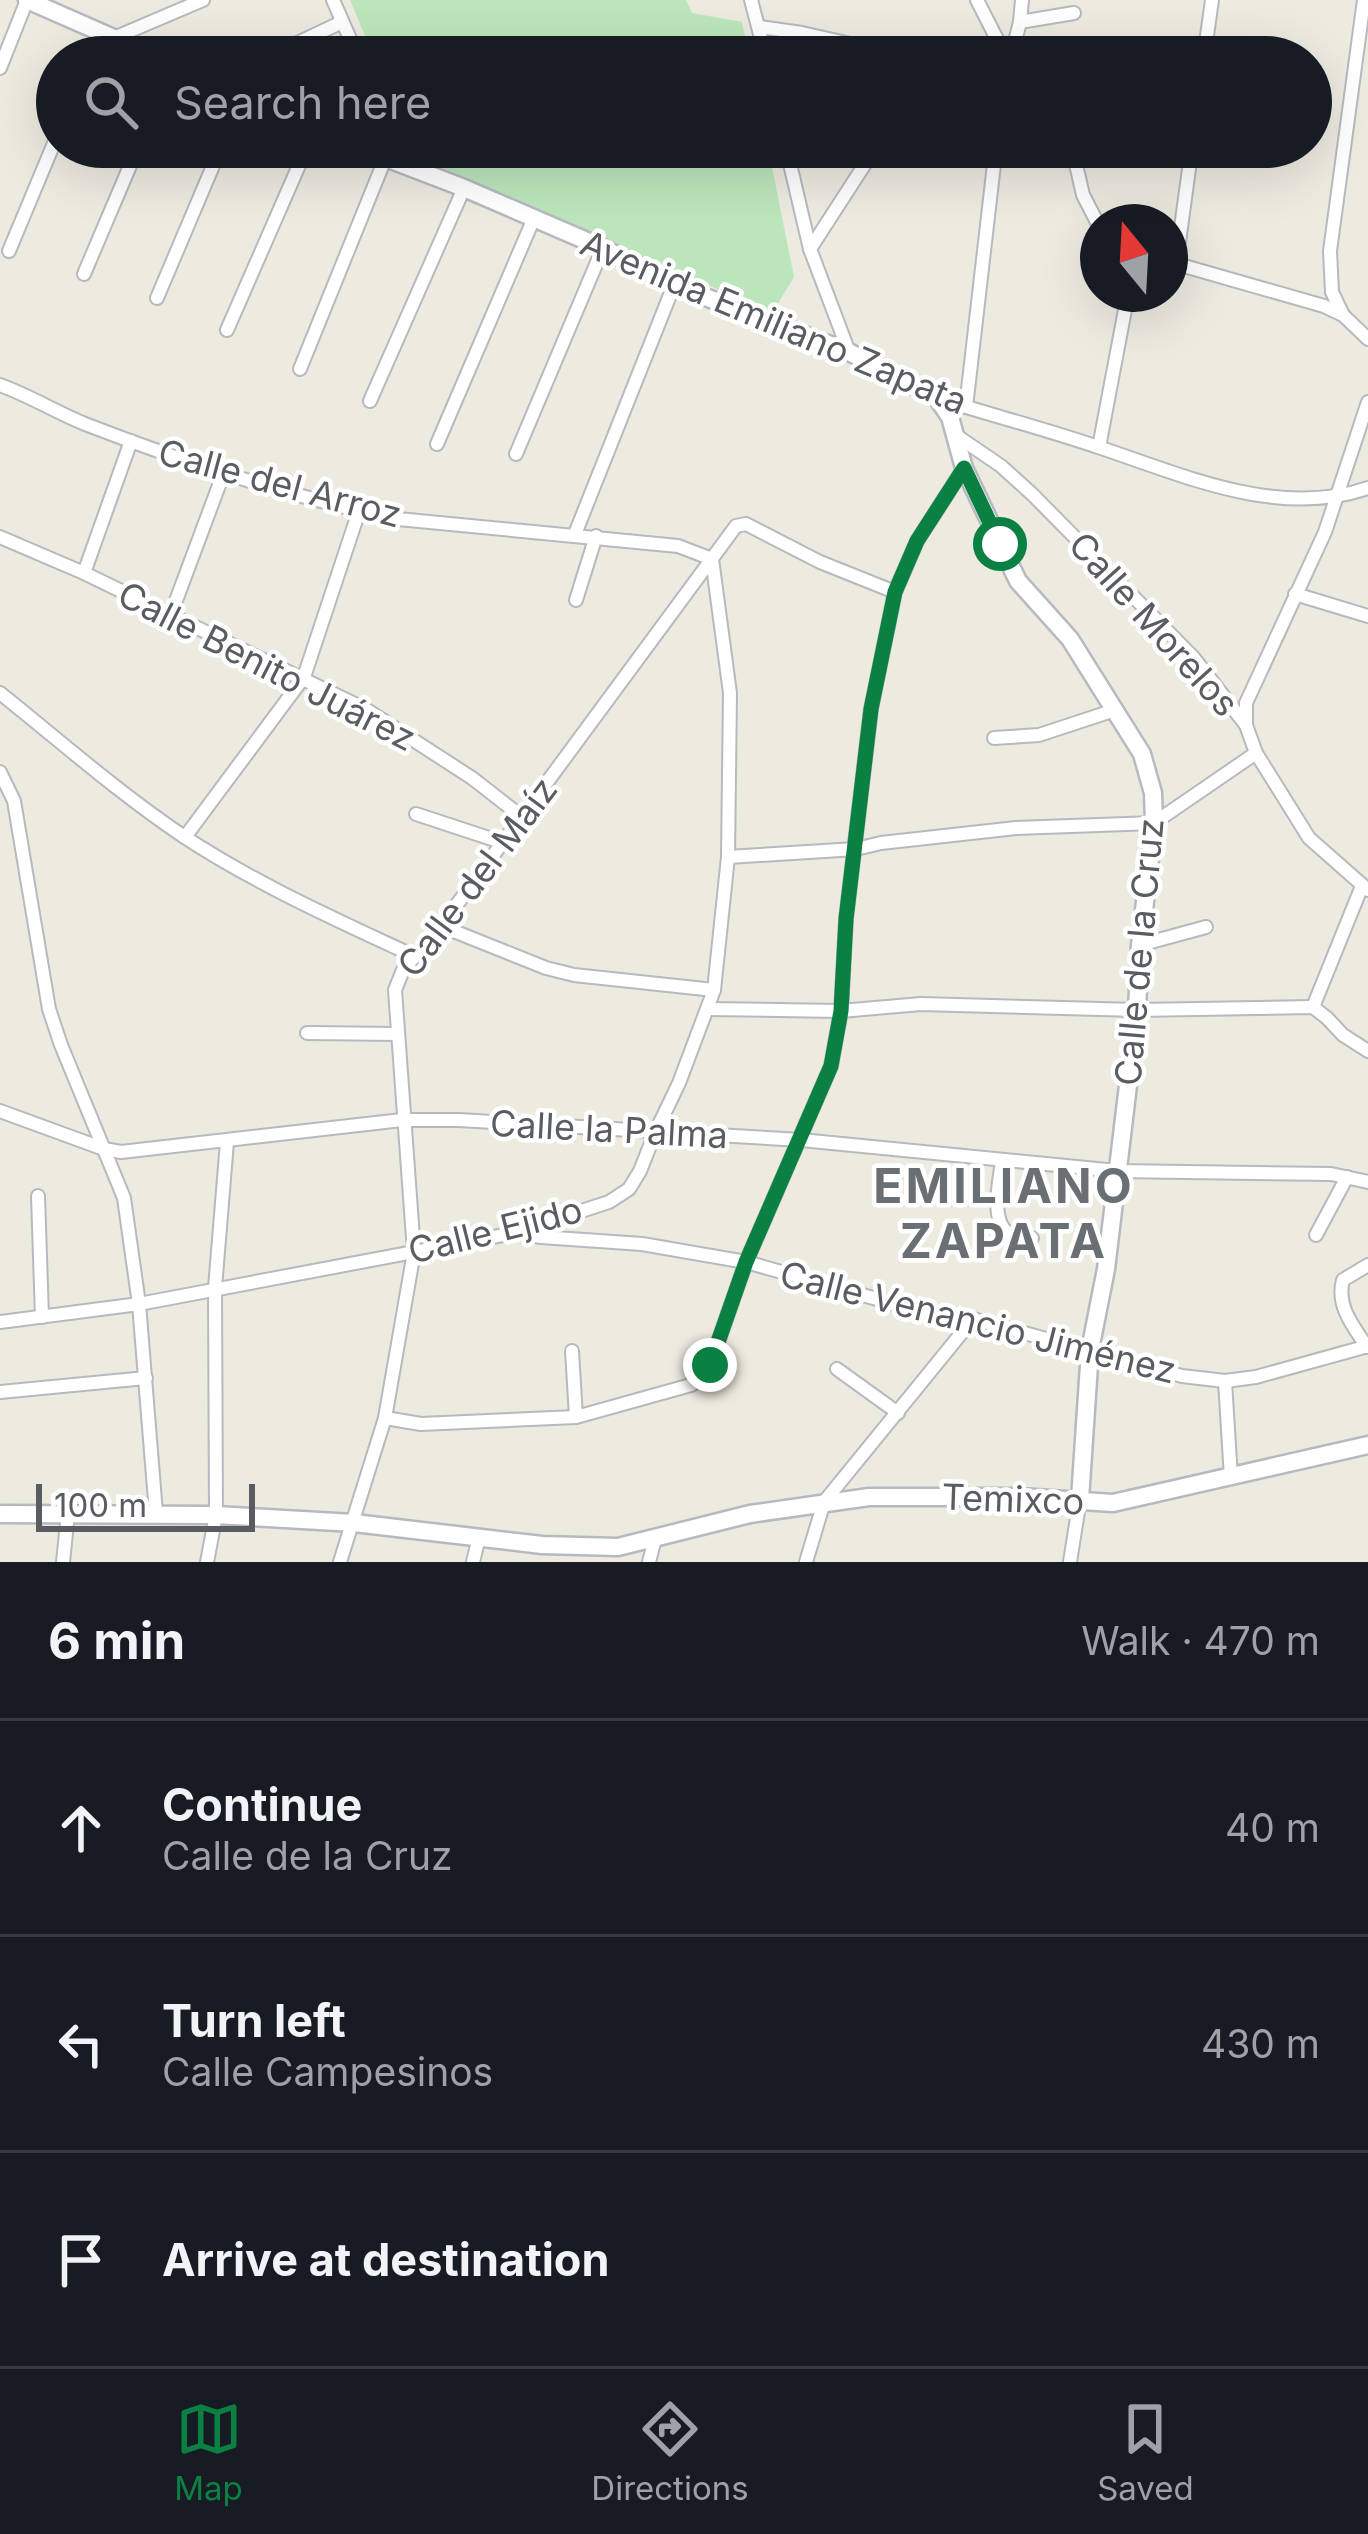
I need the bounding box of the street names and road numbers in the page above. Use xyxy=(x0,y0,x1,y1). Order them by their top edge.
street label: Avenida Emiliano Zapata xyxy=(574,221,974,423)
street label: Calle del Arroz xyxy=(154,429,406,537)
street label: Calle Morelos xyxy=(1060,523,1248,725)
street label: Calle Benito Juárez xyxy=(111,572,423,760)
street label: Calle del Maíz xyxy=(388,769,566,985)
street label: Calle de la Cruz xyxy=(1105,816,1173,1088)
street label: Calle la Palma xyxy=(489,1101,729,1157)
street label: Calle Ejido xyxy=(403,1187,587,1273)
street label: Calle Venancio Jiménez xyxy=(776,1252,1180,1392)
street label: Temixco xyxy=(941,1475,1085,1523)

